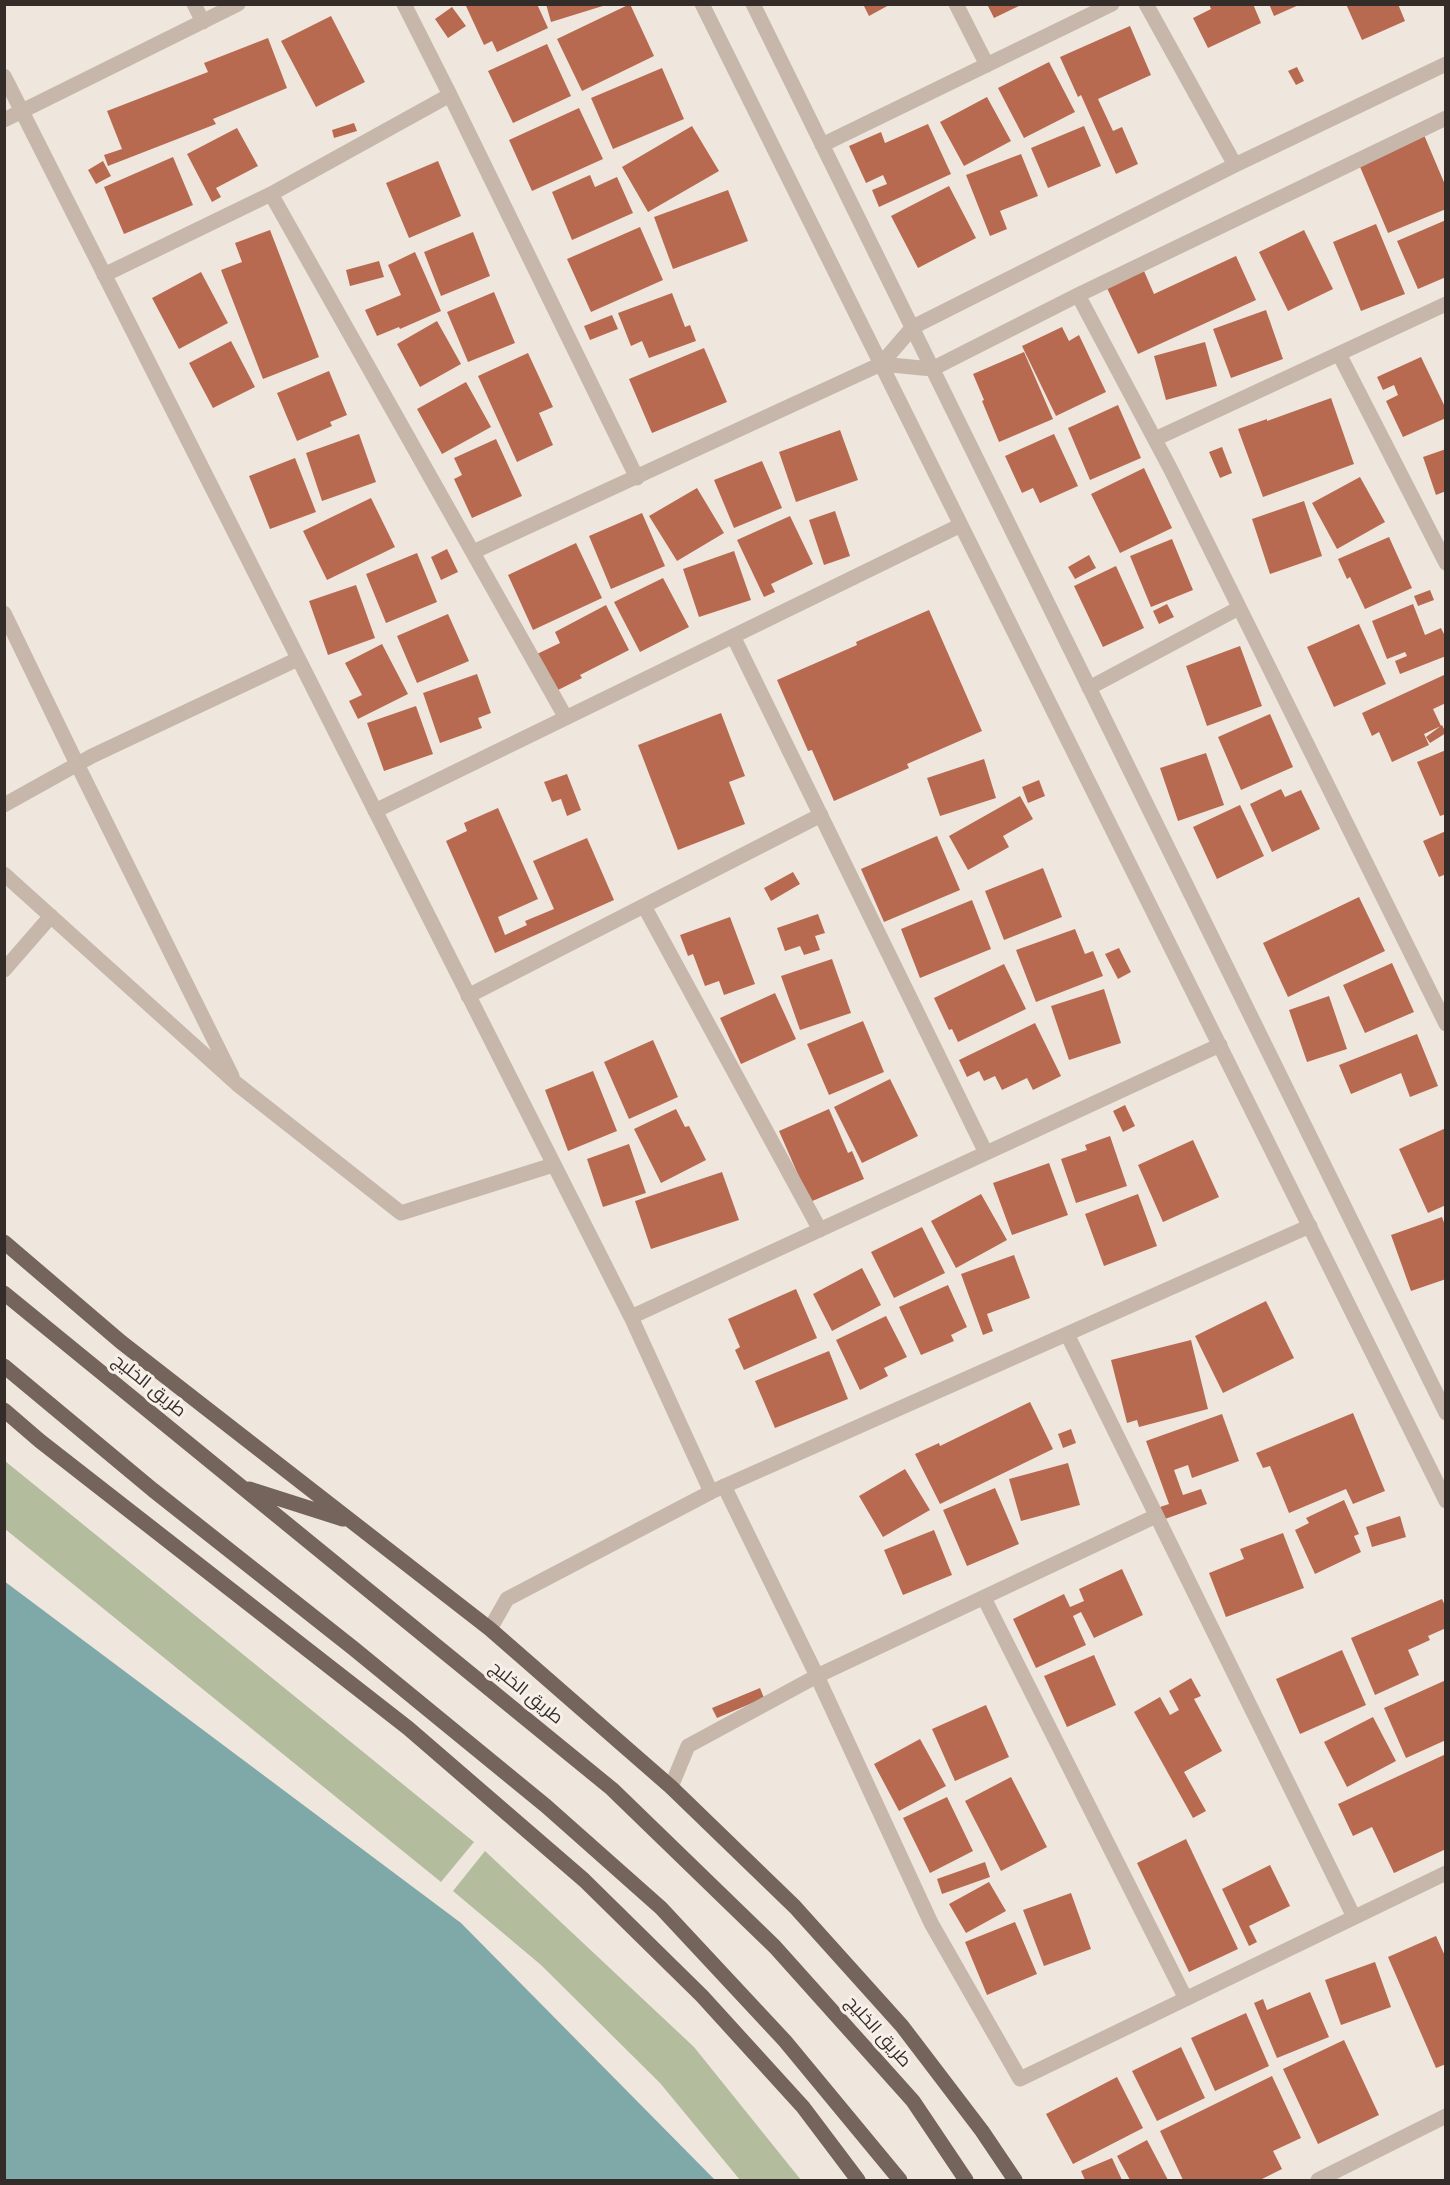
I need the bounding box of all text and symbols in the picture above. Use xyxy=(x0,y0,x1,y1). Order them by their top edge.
street label: طريق الخليج xyxy=(108,1350,190,1422)
street label: طريق الخليج xyxy=(485,1657,567,1729)
street label: طريق الخليج xyxy=(840,1992,916,2072)

